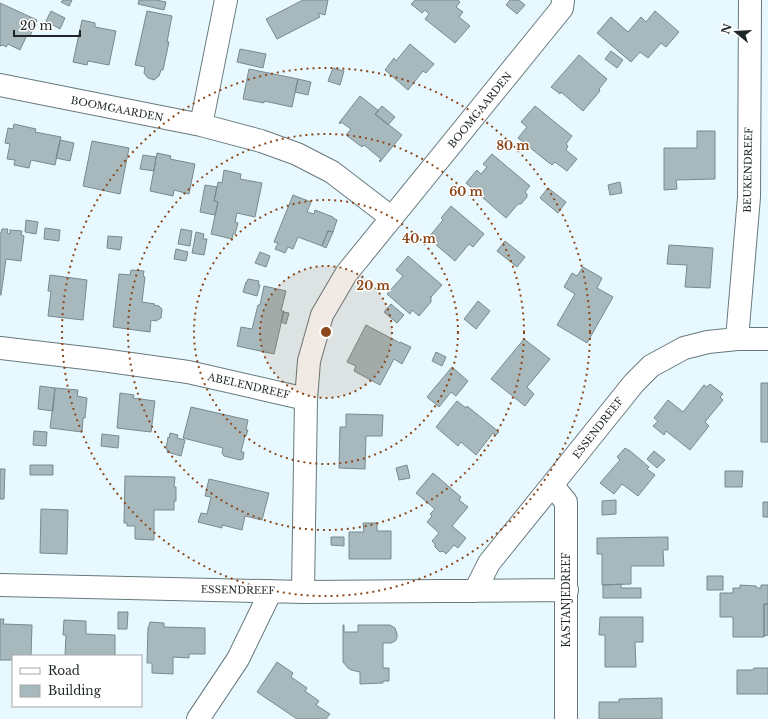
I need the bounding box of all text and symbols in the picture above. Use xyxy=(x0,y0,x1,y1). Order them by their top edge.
scale bar xyxy=(14,12,80,38)
north arrow xyxy=(716,12,756,52)
text: 20 m xyxy=(20,18,52,33)
text: N xyxy=(718,21,735,36)
street label: BOOMGAARDEN xyxy=(445,69,515,151)
street label: BOOMGAARDEN xyxy=(70,94,164,124)
street label: BEUKENDREEF xyxy=(741,127,755,213)
text: 80 m xyxy=(496,138,530,153)
text: 60 m xyxy=(449,184,484,199)
text: 40 m xyxy=(402,231,436,246)
text: 20 m xyxy=(356,278,390,293)
centre of rings xyxy=(319,325,333,339)
street label: ABELENDREEF xyxy=(206,370,292,402)
street label: ESSENDREEF xyxy=(570,395,626,461)
street label: KASTANJEDREEF xyxy=(560,552,573,647)
street label: ESSENDREEF xyxy=(201,583,276,597)
legend xyxy=(12,655,142,707)
text: Road xyxy=(48,663,80,678)
text: Building xyxy=(48,683,102,698)

